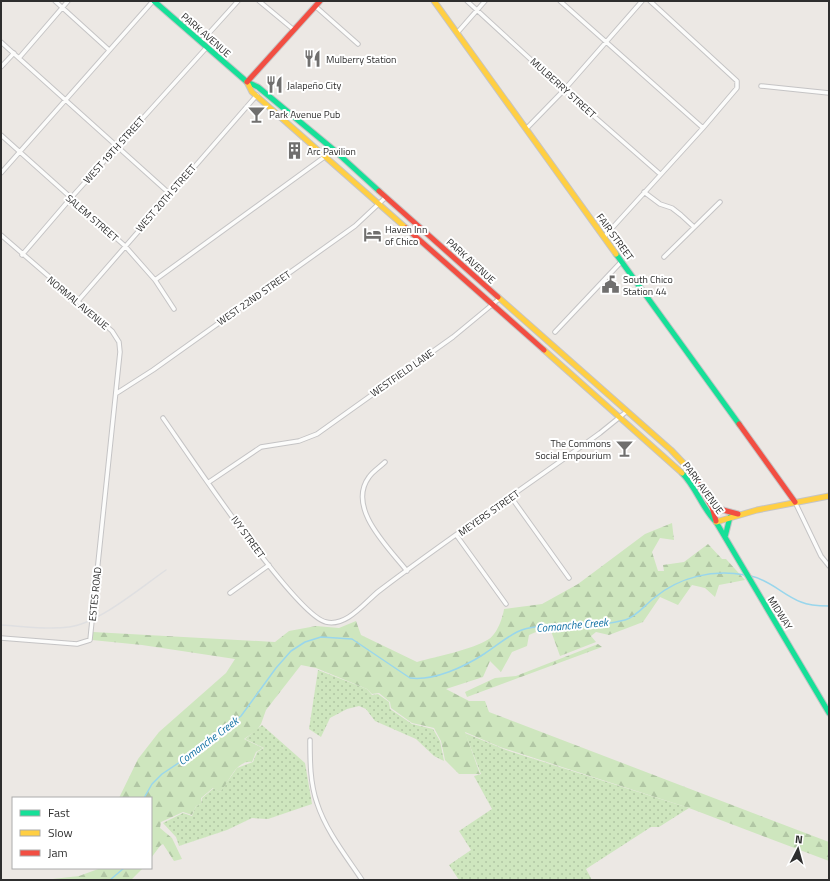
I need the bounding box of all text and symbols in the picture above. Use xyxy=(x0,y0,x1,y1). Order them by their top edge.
street label: PARK AVENUE xyxy=(178,9,234,61)
restaurant icon: Mulberry Station xyxy=(303,49,323,69)
place label: Mulberry Station xyxy=(326,52,396,67)
street label: MULBERRY STREET xyxy=(527,54,600,122)
restaurant icon: Jalapeño City xyxy=(264,75,284,95)
place label: Jalapeño City xyxy=(287,78,342,93)
bar icon: Park Avenue Pub xyxy=(246,104,266,124)
place label: Park Avenue Pub xyxy=(269,107,340,122)
street label: WEST 19TH STREET xyxy=(80,113,149,187)
building icon: Arc Pavilion xyxy=(284,141,304,161)
place label: Arc Pavilion xyxy=(307,144,356,159)
street label: WEST 20TH STREET xyxy=(132,160,200,235)
street label: SALEM STREET xyxy=(62,191,122,246)
street label: FAIR STREET xyxy=(593,210,638,264)
place label: Haven Inn of Chico xyxy=(385,222,427,249)
hotel icon: Haven Inn of Chico xyxy=(362,225,382,245)
street label: PARK AVENUE xyxy=(443,235,499,287)
street label: WEST 22ND STREET xyxy=(214,266,295,329)
place label: South Chico Station 44 xyxy=(623,272,673,299)
street label: NORMAL AVENUE xyxy=(44,273,113,334)
public building icon: South Chico Station 44 xyxy=(600,275,620,295)
street label: WESTFIELD LANE xyxy=(367,345,437,401)
place label: The Commons Social Empourium xyxy=(535,436,611,463)
bar icon: The Commons Social Empourium xyxy=(614,439,634,459)
street label: PARK AVENUE xyxy=(679,459,727,518)
street label: MEYERS STREET xyxy=(455,486,523,540)
street label: IVY STREET xyxy=(228,513,269,562)
street label: ESTES ROAD xyxy=(85,566,105,622)
street label: MIDWAY xyxy=(764,593,796,633)
water label: Comanche Creek xyxy=(536,614,610,636)
water label: Comanche Creek xyxy=(175,712,242,769)
legend xyxy=(12,797,152,869)
text: Fast xyxy=(48,803,71,822)
text: Slow xyxy=(48,823,73,842)
north arrow xyxy=(778,829,818,869)
text: N xyxy=(794,831,804,847)
text: Jam xyxy=(48,843,68,862)

